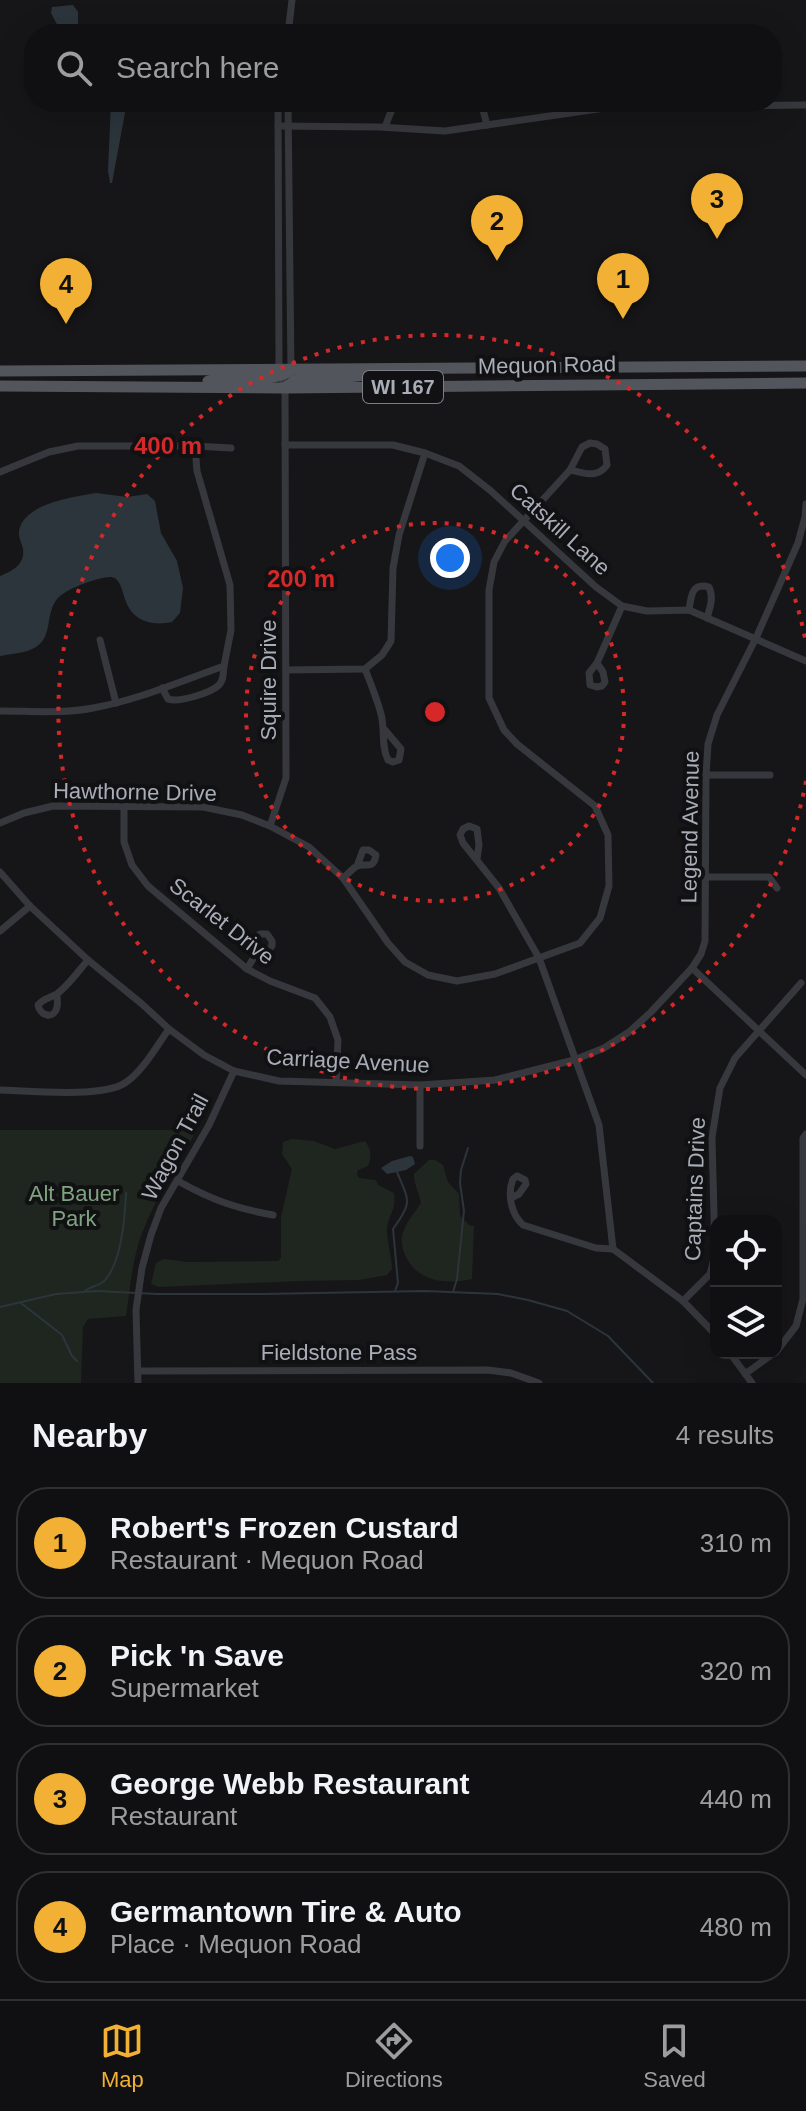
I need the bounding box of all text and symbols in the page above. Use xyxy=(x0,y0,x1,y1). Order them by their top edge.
search box xyxy=(24,24,782,112)
icon: search xyxy=(52,46,96,90)
text: Search here xyxy=(116,51,279,84)
pin: 3 xyxy=(691,173,743,239)
pin: 2 xyxy=(471,195,523,261)
pin: 1 xyxy=(597,253,649,319)
pin: 4 xyxy=(40,258,92,324)
street label: Mequon Road xyxy=(478,351,616,379)
road number: WI 167 xyxy=(363,371,443,403)
text: 400 m xyxy=(134,432,202,459)
street label: Catskill Lane xyxy=(505,478,615,580)
your location xyxy=(430,538,470,578)
text: 200 m xyxy=(267,565,335,592)
street label: Squire Drive xyxy=(256,619,281,741)
centre of rings xyxy=(421,698,449,726)
street label: Legend Avenue xyxy=(676,751,704,903)
street label: Hawthorne Drive xyxy=(53,778,217,806)
street label: Scarlet Drive xyxy=(165,872,279,970)
street label: Carriage Avenue xyxy=(266,1044,430,1078)
street label: Wagon Trail xyxy=(137,1090,213,1204)
street label: Captains Drive xyxy=(680,1116,710,1262)
park label: Alt Bauer Park xyxy=(29,1181,119,1231)
map controls xyxy=(710,1215,782,1359)
button: locate xyxy=(710,1215,782,1287)
button: layers xyxy=(710,1287,782,1359)
street label: Fieldstone Pass xyxy=(261,1340,417,1365)
text: Nearby xyxy=(32,1416,147,1454)
text: 4 results xyxy=(676,1420,774,1450)
text: Robert's Frozen Custard xyxy=(110,1511,459,1544)
text: 1 xyxy=(53,1528,67,1558)
text: 310 m xyxy=(700,1528,772,1558)
text: Restaurant · Mequon Road xyxy=(110,1545,424,1575)
text: Pick 'n Save xyxy=(110,1639,284,1672)
text: 2 xyxy=(53,1656,67,1686)
text: 320 m xyxy=(700,1656,772,1686)
text: Supermarket xyxy=(110,1673,259,1703)
text: George Webb Restaurant xyxy=(110,1767,470,1800)
text: 3 xyxy=(53,1784,67,1814)
text: 440 m xyxy=(700,1784,772,1814)
text: Restaurant xyxy=(110,1801,237,1831)
text: Germantown Tire & Auto xyxy=(110,1895,462,1928)
text: 4 xyxy=(53,1912,67,1942)
text: 480 m xyxy=(700,1912,772,1942)
text: Place · Mequon Road xyxy=(110,1929,361,1959)
tab: Map xyxy=(100,2019,144,2093)
tab: Directions xyxy=(345,2019,443,2093)
tab: Saved xyxy=(643,2019,706,2093)

